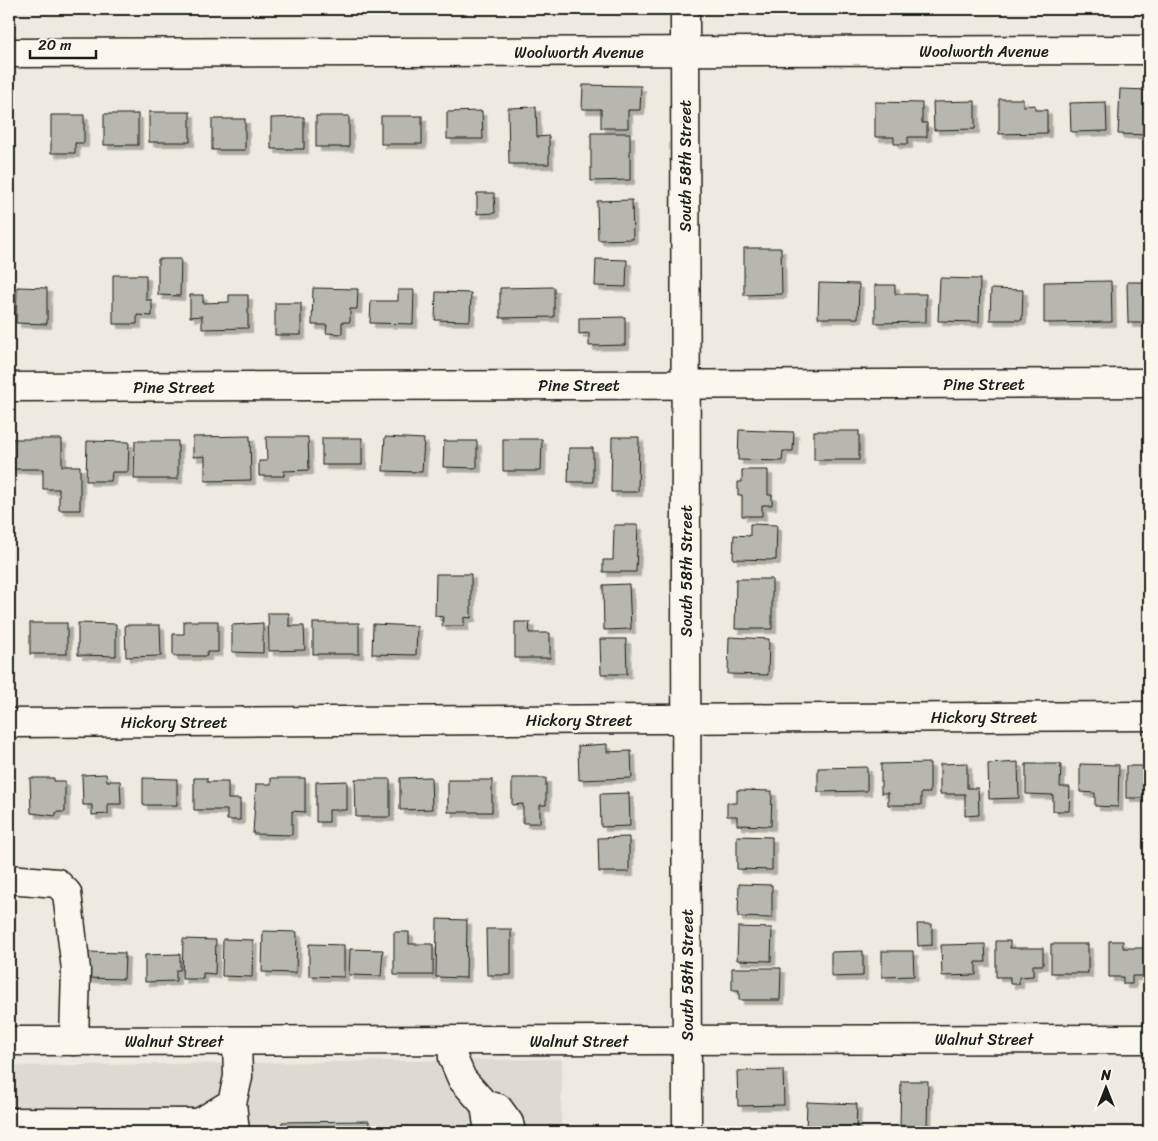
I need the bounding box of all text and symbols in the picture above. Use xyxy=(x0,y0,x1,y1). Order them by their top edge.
scale bar xyxy=(30,28,96,60)
text: 20 m xyxy=(38,32,72,58)
street label: Woolworth Avenue xyxy=(919,37,1049,66)
street label: Woolworth Avenue xyxy=(514,38,644,67)
street label: South 58th Street xyxy=(671,100,700,232)
street label: Pine Street xyxy=(943,370,1025,399)
street label: Pine Street xyxy=(538,371,620,400)
street label: Pine Street xyxy=(133,373,215,402)
street label: South 58th Street xyxy=(672,505,701,637)
street label: Hickory Street xyxy=(931,703,1037,732)
street label: Hickory Street xyxy=(526,706,632,735)
street label: Hickory Street xyxy=(121,708,227,737)
street label: South 58th Street xyxy=(673,909,702,1041)
street label: Walnut Street xyxy=(935,1025,1034,1054)
street label: Walnut Street xyxy=(125,1027,224,1056)
street label: Walnut Street xyxy=(530,1027,629,1056)
text: N xyxy=(1100,1063,1111,1088)
north arrow xyxy=(1080,1064,1130,1114)

